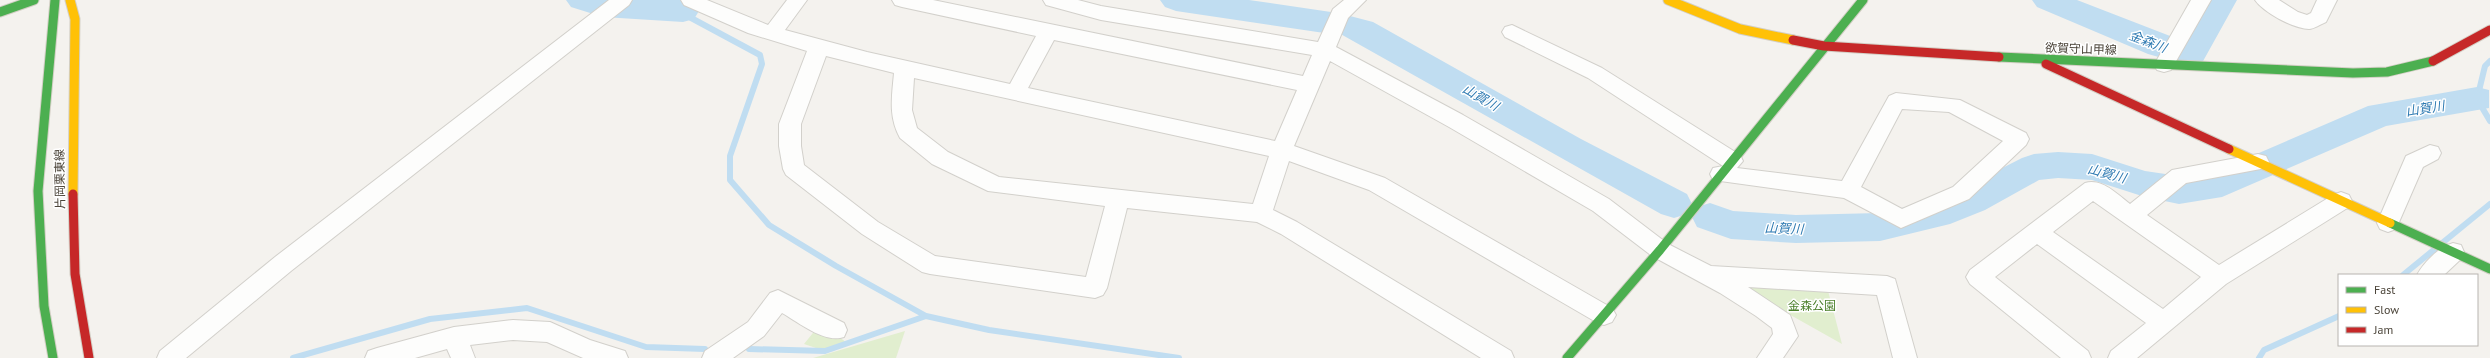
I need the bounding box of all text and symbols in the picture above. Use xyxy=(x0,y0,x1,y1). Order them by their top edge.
water label: 金森川 xyxy=(2127,27,2171,57)
street label: 欲賀守山甲線 xyxy=(2045,40,2117,57)
water label: 山賀川 xyxy=(1460,80,1504,116)
water label: 山賀川 xyxy=(2404,97,2448,120)
street label: 片岡栗東線 xyxy=(51,149,68,209)
water label: 山賀川 xyxy=(2086,160,2130,187)
water label: 山賀川 xyxy=(1764,219,1806,238)
legend xyxy=(2338,274,2478,346)
text: Fast xyxy=(2374,282,2395,297)
park label: 金森公園 xyxy=(1788,298,1836,313)
text: Slow xyxy=(2374,302,2399,317)
text: Jam xyxy=(2373,322,2393,337)

